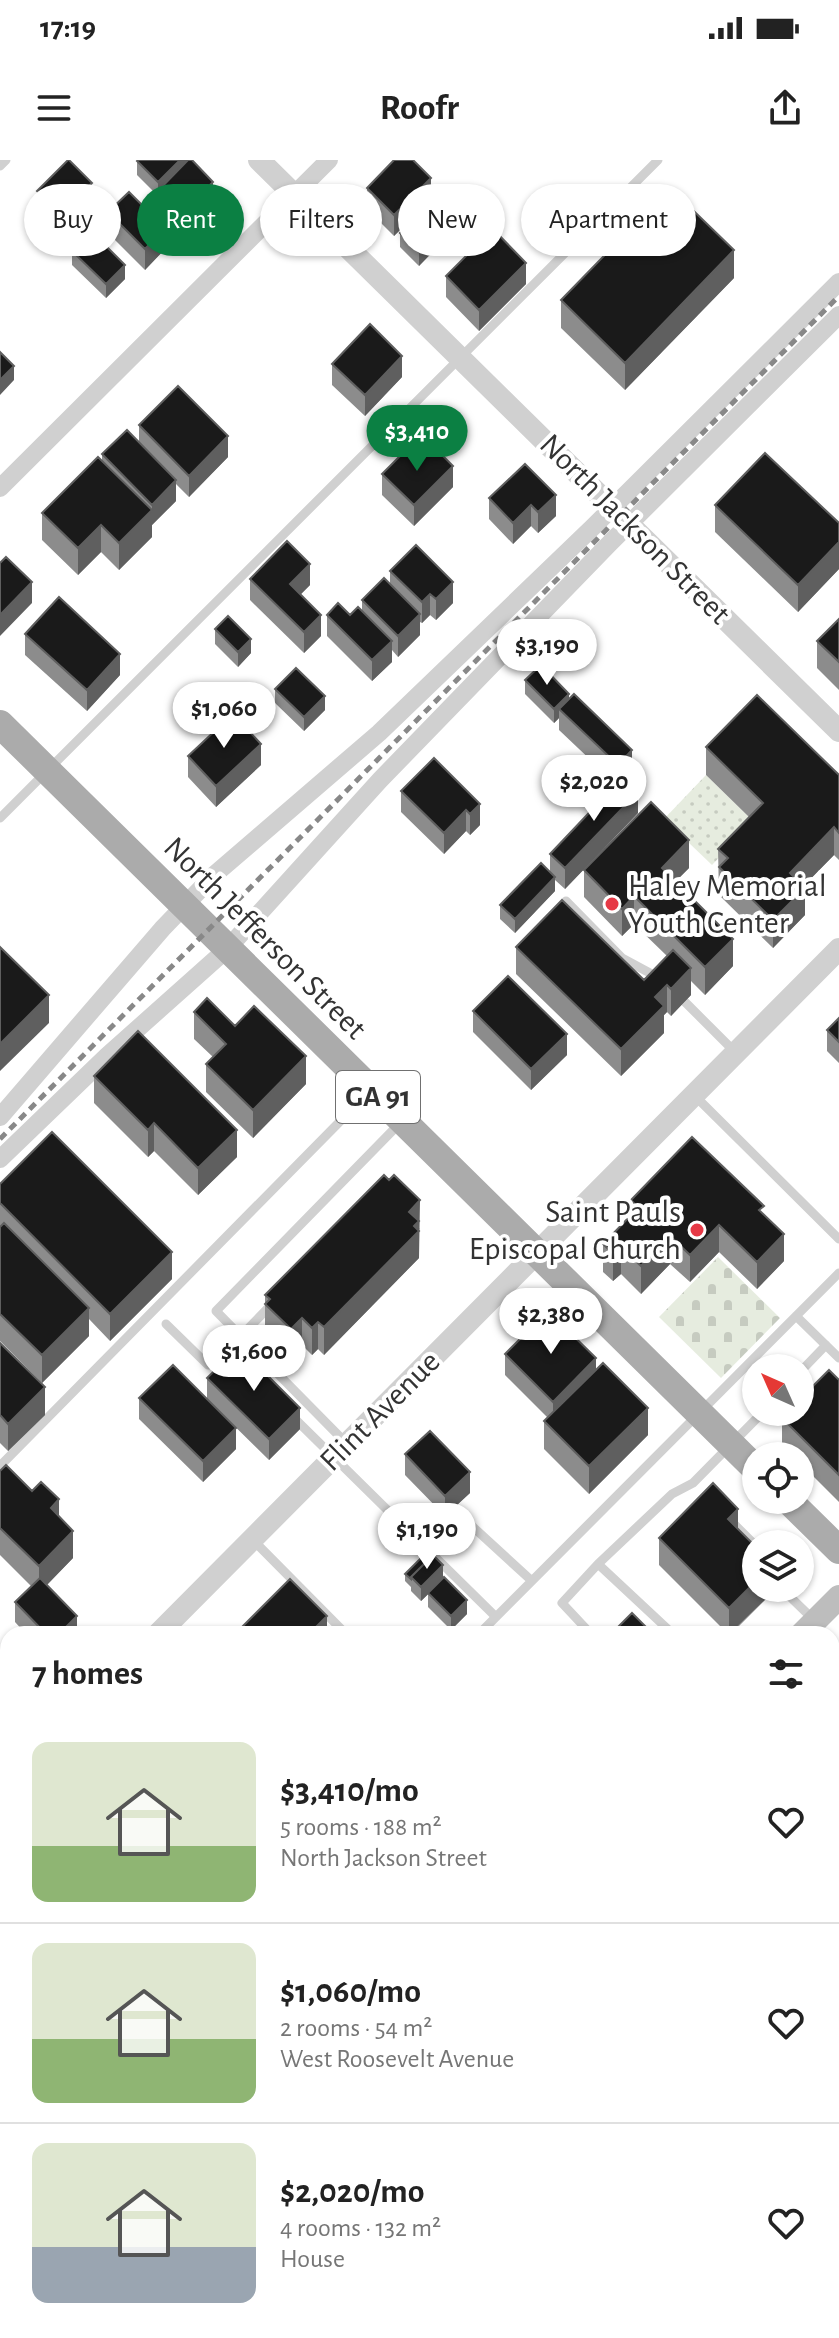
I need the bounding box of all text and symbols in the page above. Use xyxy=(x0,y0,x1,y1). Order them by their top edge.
text: 17:19 xyxy=(40,13,96,43)
icon: menu xyxy=(32,86,76,130)
icon: share xyxy=(763,86,807,130)
text: Roofr xyxy=(380,90,459,126)
chip: Buy xyxy=(24,184,121,256)
chip: Rent xyxy=(137,184,244,256)
chip: Filters xyxy=(260,184,382,256)
chip: New xyxy=(398,184,505,256)
chip: Apartment xyxy=(521,184,696,256)
pin: $3,410 xyxy=(352,405,482,473)
text: $3,410 xyxy=(385,418,449,444)
street label: North Jackson Street xyxy=(534,428,736,630)
pin: $3,190 xyxy=(482,619,612,687)
text: $3,190 xyxy=(515,632,579,658)
pin: $1,060 xyxy=(159,682,289,750)
text: $1,060 xyxy=(191,695,257,721)
pin: $2,020 xyxy=(529,755,659,823)
text: $2,020 xyxy=(559,768,629,794)
street label: North Jefferson Street xyxy=(158,831,372,1045)
place label: Haley Memorial Youth Center xyxy=(628,870,827,939)
marker: Haley Memorial Youth Center xyxy=(603,895,621,913)
road number: GA 91 xyxy=(336,1071,420,1123)
place label: Saint Pauls Episcopal Church xyxy=(469,1196,681,1265)
marker: Saint Pauls Episcopal Church xyxy=(688,1221,706,1239)
pin: $2,380 xyxy=(486,1288,616,1356)
text: $2,380 xyxy=(517,1301,585,1327)
pin: $1,600 xyxy=(189,1325,319,1393)
text: $1,600 xyxy=(221,1338,287,1364)
street label: Flint Avenue xyxy=(314,1345,446,1477)
north arrow xyxy=(742,1354,814,1426)
map controls xyxy=(742,1354,814,1602)
button: locate xyxy=(742,1442,814,1514)
pin: $1,190 xyxy=(362,1503,492,1571)
text: $1,190 xyxy=(396,1516,458,1542)
button: layers xyxy=(742,1530,814,1602)
icon: filters xyxy=(764,1652,808,1696)
text: 7 homes xyxy=(32,1657,143,1691)
icon: home xyxy=(96,1774,192,1870)
text: $3,410/mo xyxy=(280,1774,419,1808)
icon: heart xyxy=(764,1800,808,1844)
text: 5 rooms · 188 m² xyxy=(280,1814,442,1840)
text: North Jackson Street xyxy=(280,1845,487,1871)
icon: home xyxy=(96,1975,192,2071)
text: $1,060/mo xyxy=(280,1975,421,2009)
icon: heart xyxy=(764,2001,808,2045)
text: 2 rooms · 54 m² xyxy=(280,2015,432,2041)
text: West Roosevelt Avenue xyxy=(280,2046,514,2072)
icon: home xyxy=(96,2175,192,2271)
text: $2,020/mo xyxy=(280,2175,424,2209)
icon: heart xyxy=(764,2201,808,2245)
text: 4 rooms · 132 m² xyxy=(280,2215,441,2241)
text: House xyxy=(280,2246,345,2272)

